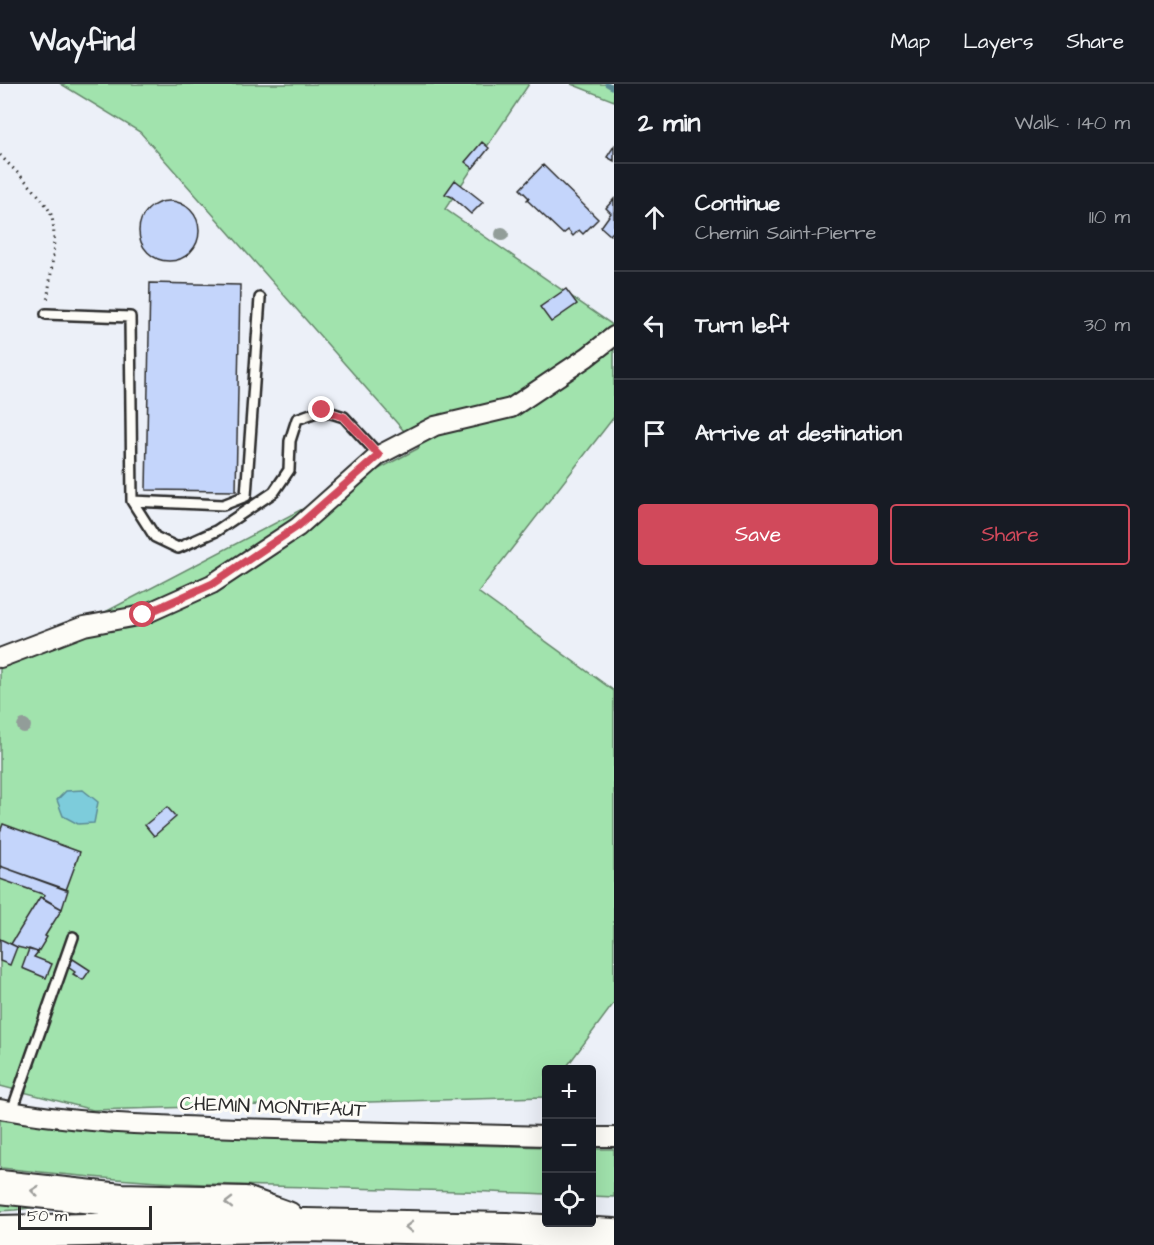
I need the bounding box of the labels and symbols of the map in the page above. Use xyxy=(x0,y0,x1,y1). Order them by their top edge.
route end xyxy=(308,396,334,422)
route start xyxy=(129,601,155,627)
street label: CHEMIN MONTIFAUT xyxy=(179,1090,367,1124)
one-way arrow xyxy=(30,1185,39,1198)
one-way arrow xyxy=(225,1196,234,1209)
scale bar xyxy=(18,1203,152,1230)
one-way arrow xyxy=(404,1221,413,1233)

